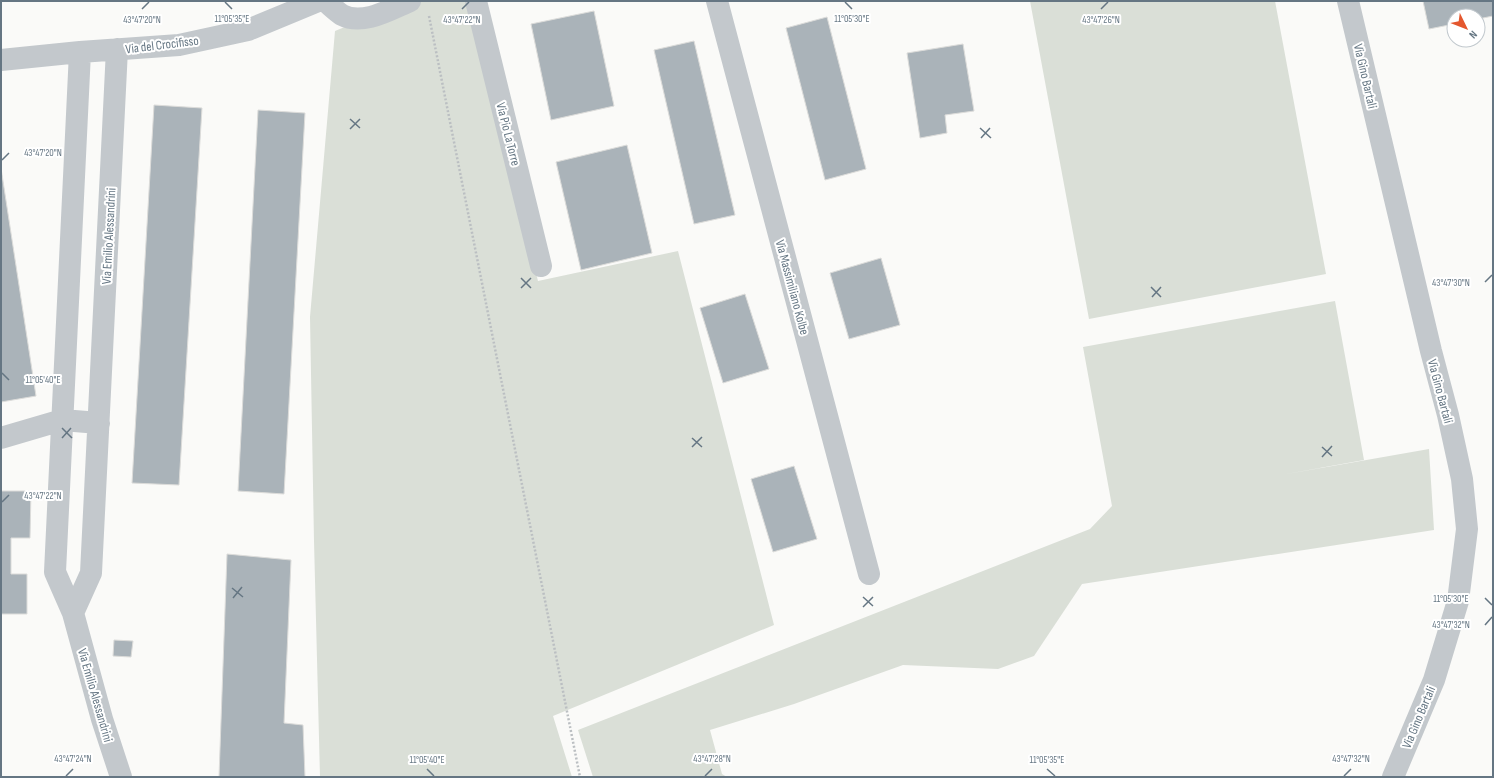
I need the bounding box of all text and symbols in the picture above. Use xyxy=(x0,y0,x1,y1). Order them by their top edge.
north arrow xyxy=(1446,8,1486,48)
text: 11°05'35"E xyxy=(215,13,249,25)
text: 11°05'30"E xyxy=(834,13,870,25)
text: 43°47'20"N xyxy=(123,14,161,26)
text: 43°47'22"N xyxy=(443,14,481,26)
text: 43°47'26"N xyxy=(1082,14,1120,26)
text: N xyxy=(1466,28,1480,41)
street label: Via del Crocifisso xyxy=(125,33,200,57)
street label: Via Gino Bartali xyxy=(1350,42,1380,110)
street label: Via Pio La Torre xyxy=(492,101,524,168)
text: 43°47'20"N xyxy=(24,147,62,159)
street label: Via Emilio Alessandrini xyxy=(98,187,120,285)
street label: Via Massimiliano Kolbe xyxy=(772,238,812,337)
text: 43°47'30"N xyxy=(1432,277,1470,289)
street label: Via Gino Bartali xyxy=(1424,357,1456,425)
text: 11°05'40"E xyxy=(25,374,61,386)
text: 43°47'22"N xyxy=(24,490,62,502)
text: 11°05'30"E xyxy=(1433,593,1469,605)
text: 43°47'32"N xyxy=(1432,619,1470,631)
street label: Via Emilio Alessandrini xyxy=(74,647,116,744)
street label: Via Gino Bartali xyxy=(1399,684,1439,751)
text: 43°47'24"N xyxy=(54,753,92,765)
text: 43°47'28"N xyxy=(693,753,731,765)
text: 43°47'32"N xyxy=(1332,753,1370,765)
text: 11°05'40"E xyxy=(409,754,445,766)
text: 11°05'35"E xyxy=(1030,754,1064,766)

